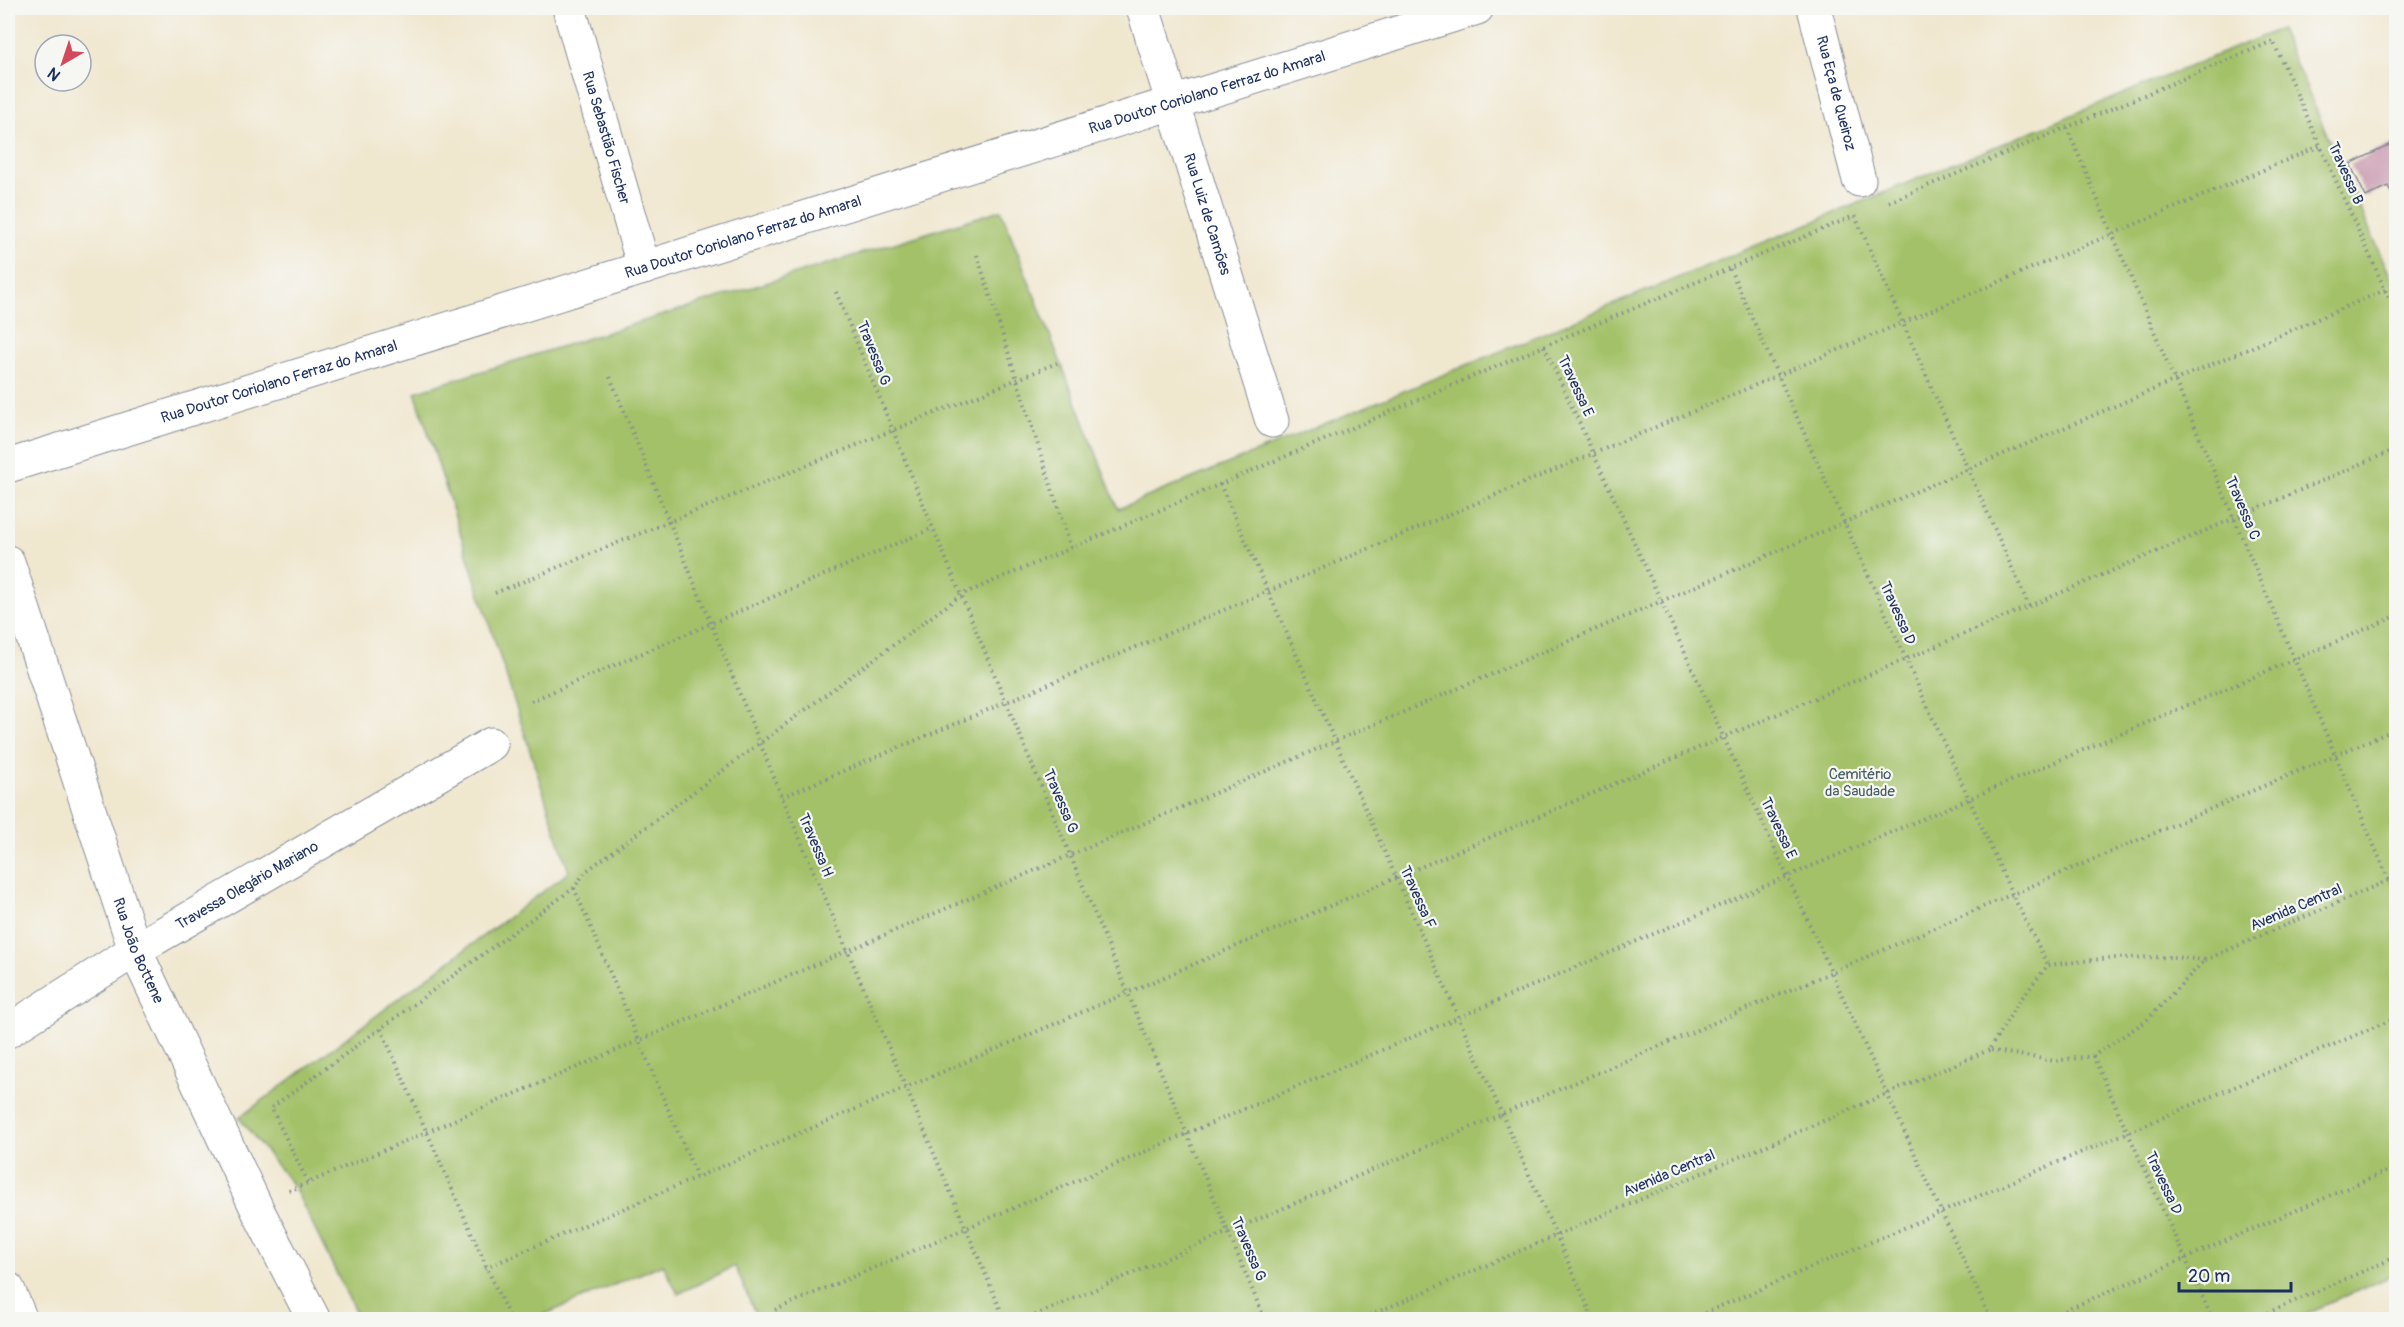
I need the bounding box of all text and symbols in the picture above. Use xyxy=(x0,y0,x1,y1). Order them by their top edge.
north arrow xyxy=(33,33,93,93)
street label: Rua Eça de Queiroz xyxy=(1812,34,1860,153)
street label: Rua Doutor Coriolano Ferraz do Amaral xyxy=(1087,47,1328,138)
text: N xyxy=(44,63,65,85)
street label: Rua Sebastião Fischer xyxy=(578,69,634,207)
street label: Travessa B xyxy=(2323,139,2368,207)
street label: Rua Luiz de Camões xyxy=(1179,151,1235,278)
street label: Rua Doutor Coriolano Ferraz do Amaral xyxy=(623,191,864,283)
street label: Travessa G xyxy=(852,318,895,388)
street label: Rua Doutor Coriolano Ferraz do Amaral xyxy=(159,336,400,428)
street label: Travessa E xyxy=(1553,352,1598,420)
street label: Travessa C xyxy=(2221,474,2264,543)
street label: Travessa D xyxy=(1875,579,1920,648)
park label: Cemitério da Saudade xyxy=(1825,765,1895,801)
street label: Travessa G xyxy=(1039,766,1083,836)
street label: Travessa E xyxy=(1756,794,1801,862)
street label: Travessa H xyxy=(794,810,837,880)
street label: Travessa Olegário Mariano xyxy=(172,837,322,934)
street label: Travessa F xyxy=(1395,863,1440,932)
street label: Avenida Central xyxy=(2247,880,2345,935)
street label: Rua João Bottene xyxy=(109,895,168,1007)
street label: Avenida Central xyxy=(1620,1146,1718,1201)
street label: Travessa D xyxy=(2141,1149,2186,1218)
street label: Travessa G xyxy=(1227,1214,1271,1284)
scale bar xyxy=(2179,1255,2292,1293)
text: 20 m xyxy=(2188,1265,2230,1288)

